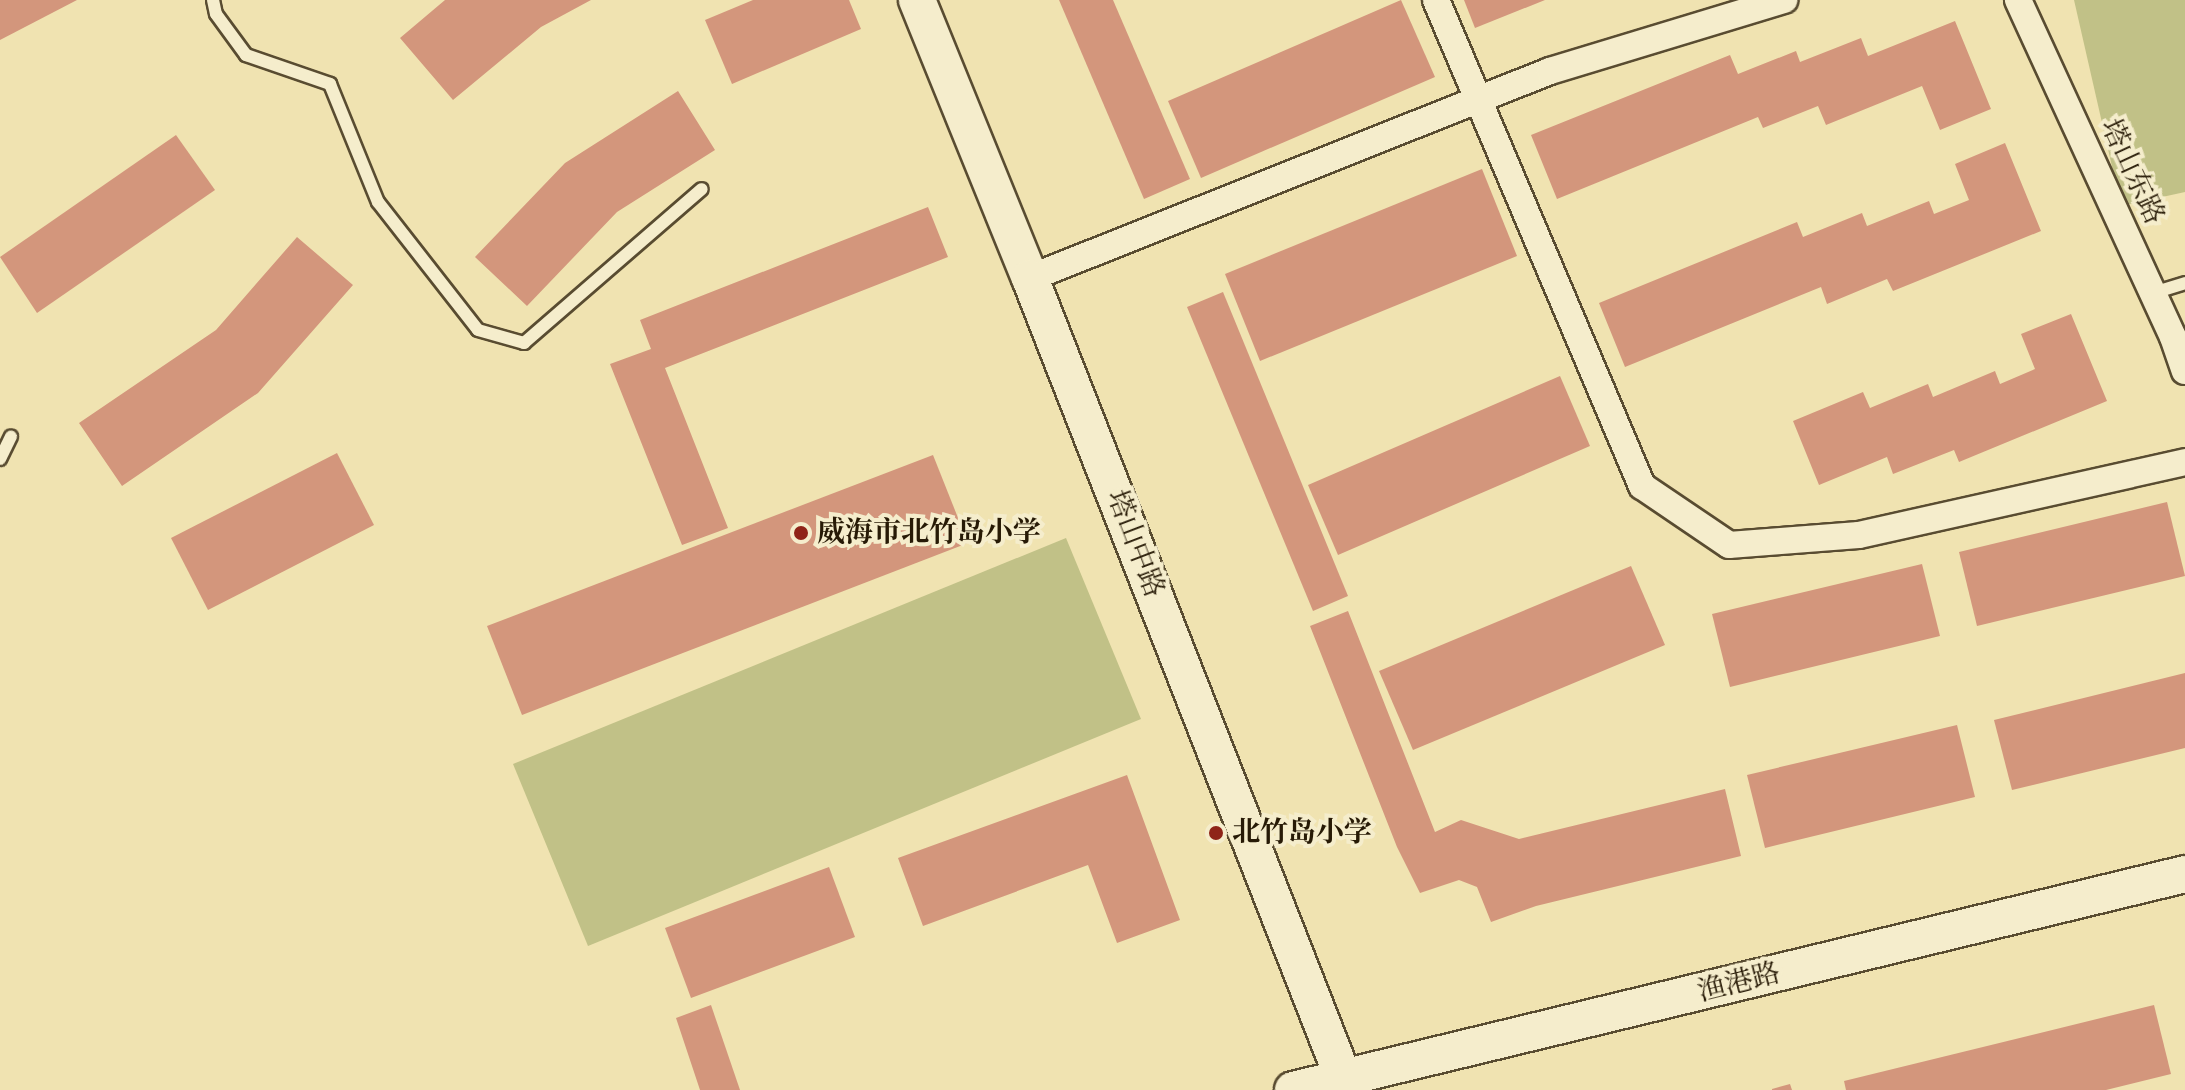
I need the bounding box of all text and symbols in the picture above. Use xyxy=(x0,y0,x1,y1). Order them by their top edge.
street label: 塔山东路 xyxy=(2093,114,2171,230)
street label: 塔山中路 xyxy=(1099,486,1171,602)
place label: 威海市北竹岛小学 xyxy=(817,516,1041,550)
marker: 威海市北竹岛小学 xyxy=(792,524,810,542)
place label: 北竹岛小学 xyxy=(1232,816,1372,850)
marker: 北竹岛小学 xyxy=(1207,824,1225,842)
street label: 渔港路 xyxy=(1694,957,1784,1009)

